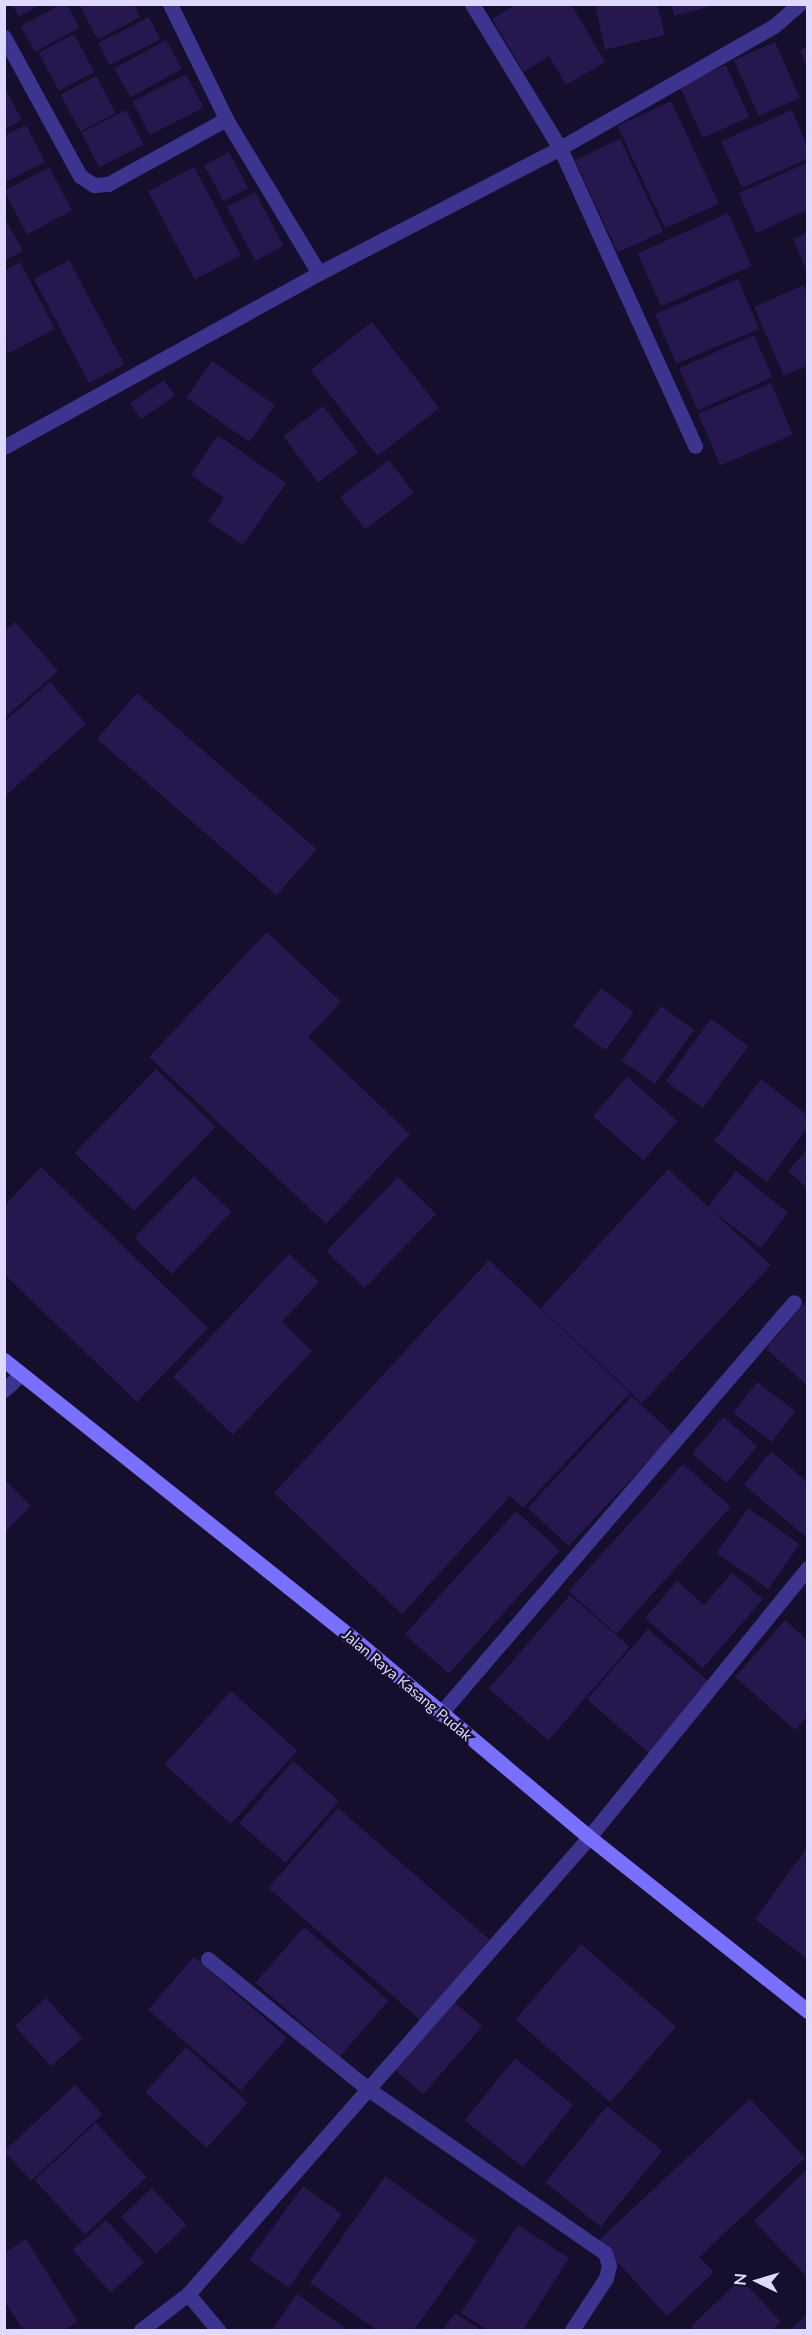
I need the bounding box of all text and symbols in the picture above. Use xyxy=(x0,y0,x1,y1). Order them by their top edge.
street label: Jalan Raya Kasang Pudak xyxy=(338,1625,476,1745)
north arrow xyxy=(728,2251,788,2311)
text: N xyxy=(730,2272,750,2286)

